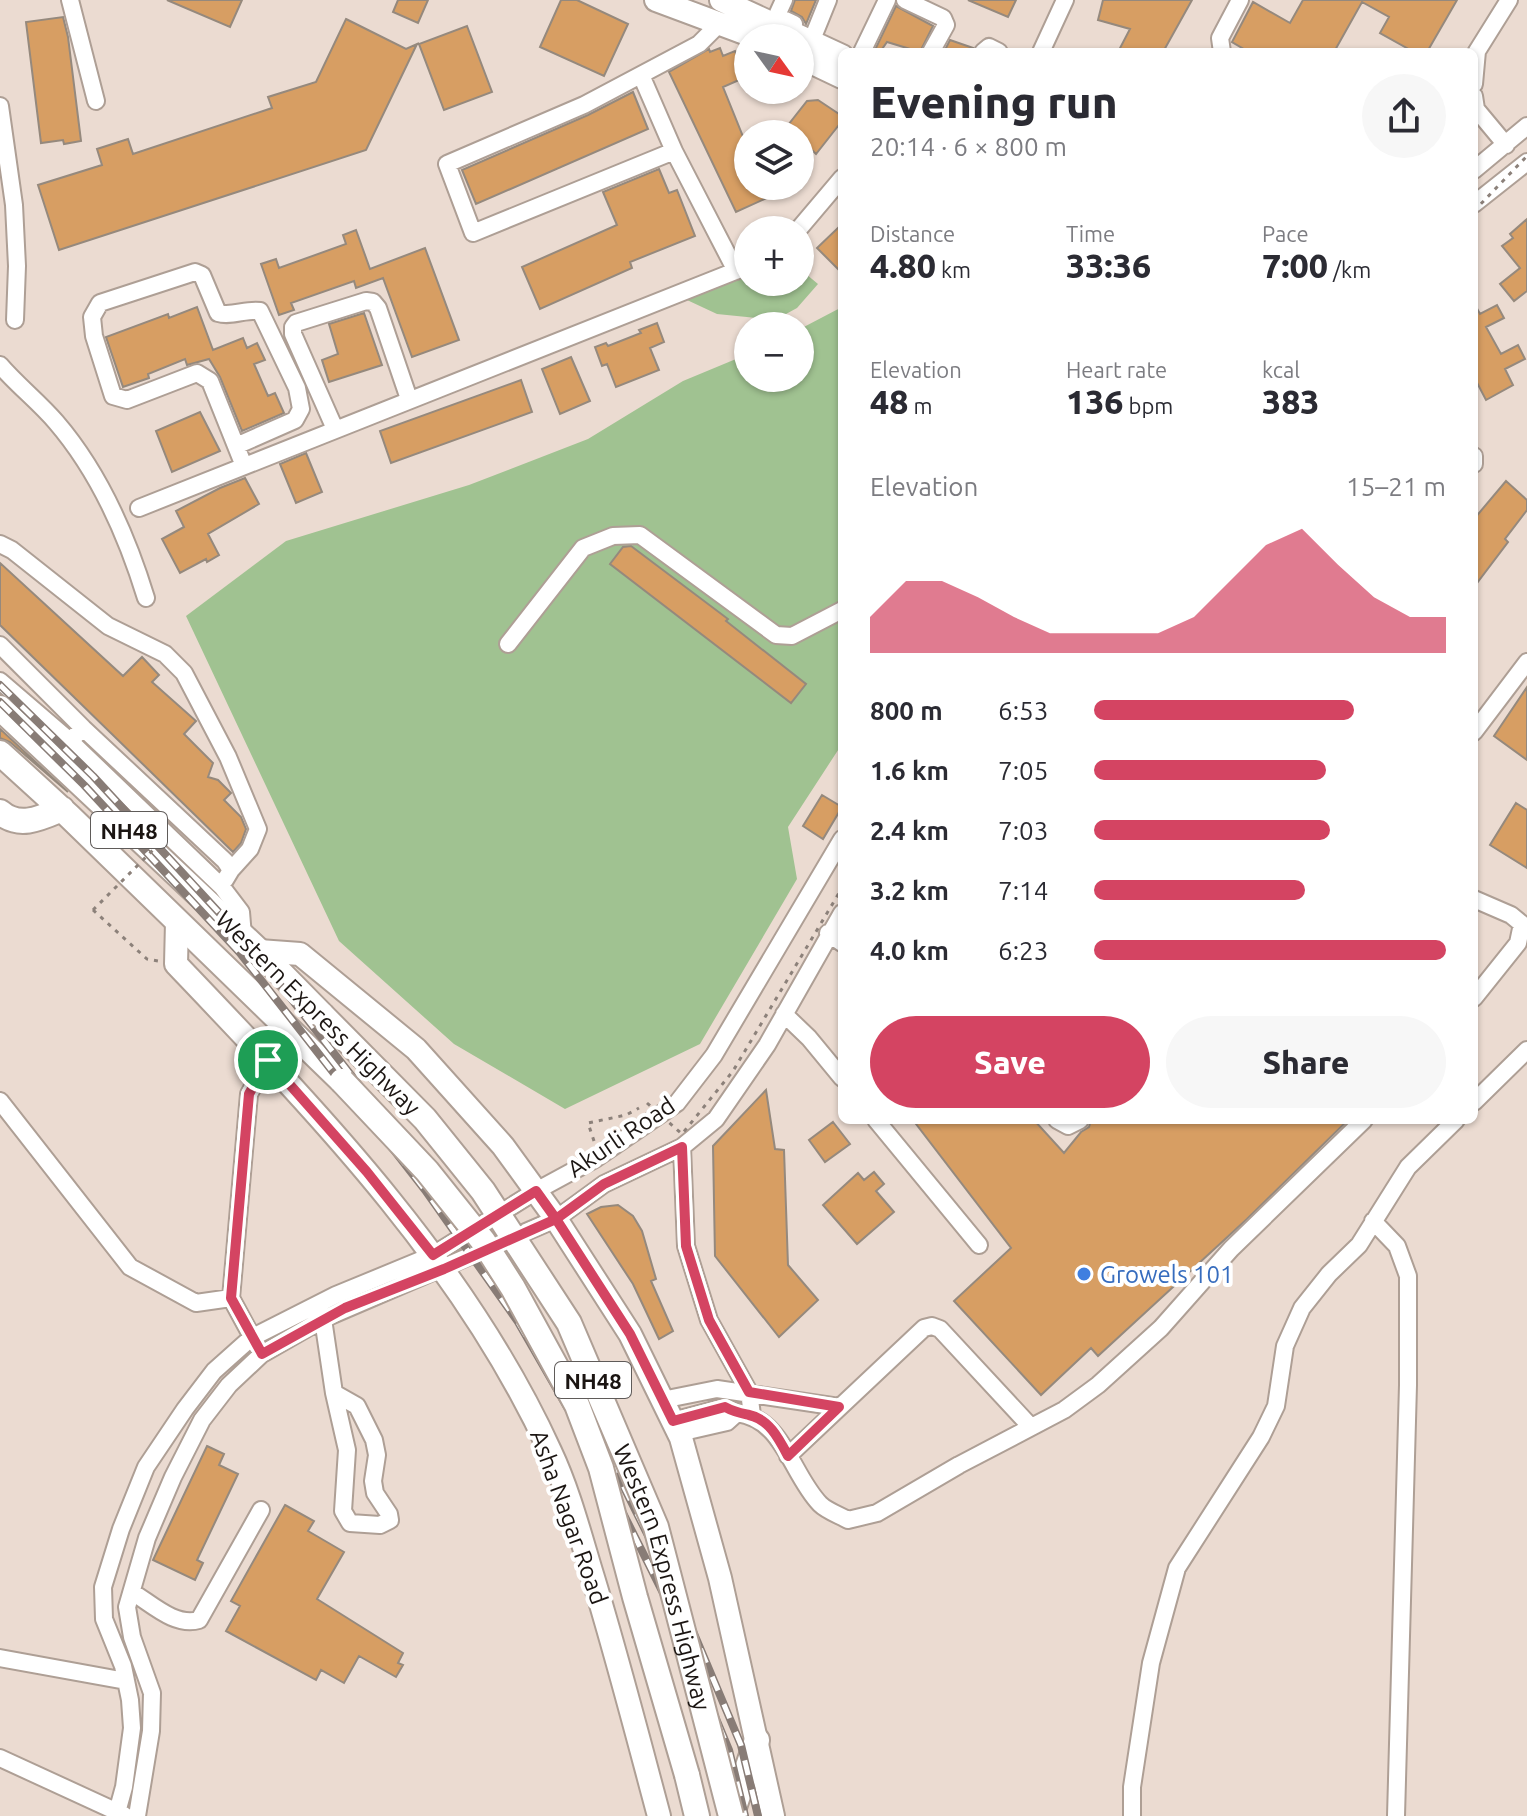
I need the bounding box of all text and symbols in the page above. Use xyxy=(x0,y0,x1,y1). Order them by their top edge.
north arrow xyxy=(734,24,814,104)
map controls xyxy=(734,24,814,392)
button: share xyxy=(1362,74,1446,158)
text: Evening run xyxy=(870,77,1118,126)
button: layers xyxy=(734,120,814,200)
text: 20:14 · 6 × 800 m xyxy=(870,132,1067,161)
button: + xyxy=(734,216,814,296)
text: Distance xyxy=(870,221,955,246)
text: Time xyxy=(1066,221,1115,246)
text: Pace xyxy=(1262,221,1309,246)
text: 4.80 xyxy=(870,246,936,284)
text: 33:36 xyxy=(1066,246,1151,284)
text: 7:00 xyxy=(1262,246,1328,284)
text: km xyxy=(936,257,971,282)
text: /km xyxy=(1328,257,1371,282)
button: − xyxy=(734,312,814,392)
text: Elevation xyxy=(870,357,962,382)
text: Heart rate xyxy=(1066,357,1167,382)
text: kcal xyxy=(1262,357,1300,382)
text: 48 xyxy=(870,382,908,420)
text: 136 xyxy=(1066,382,1124,420)
text: 383 xyxy=(1262,382,1320,420)
text: m xyxy=(908,393,932,418)
text: bpm xyxy=(1124,393,1173,418)
text: Elevation xyxy=(870,472,978,501)
text: 15–21 m xyxy=(1346,472,1446,501)
text: 800 m xyxy=(870,696,943,725)
text: 6:53 xyxy=(998,696,1048,725)
text: 1.6 km xyxy=(870,756,949,785)
text: 7:05 xyxy=(998,756,1048,785)
road number: NH48 xyxy=(91,812,167,848)
text: 2.4 km xyxy=(870,816,949,845)
text: 7:03 xyxy=(998,816,1048,845)
text: 3.2 km xyxy=(870,876,949,905)
text: 7:14 xyxy=(998,876,1048,905)
street label: Western Express Highway xyxy=(210,905,426,1121)
text: 4.0 km xyxy=(870,936,949,965)
text: 6:23 xyxy=(998,936,1048,965)
button: Save xyxy=(870,1016,1150,1108)
button: Share xyxy=(1166,1016,1446,1108)
pin xyxy=(234,1026,302,1094)
icon: arrive xyxy=(246,1038,290,1082)
street label: Akurli Road xyxy=(562,1091,680,1183)
place label: Growels 101 xyxy=(1100,1261,1234,1288)
marker: Growels 101 xyxy=(1075,1265,1093,1283)
road number: NH48 xyxy=(555,1362,631,1398)
street label: Asha Nagar Road xyxy=(525,1426,613,1608)
street label: Western Express Highway xyxy=(609,1440,717,1713)

